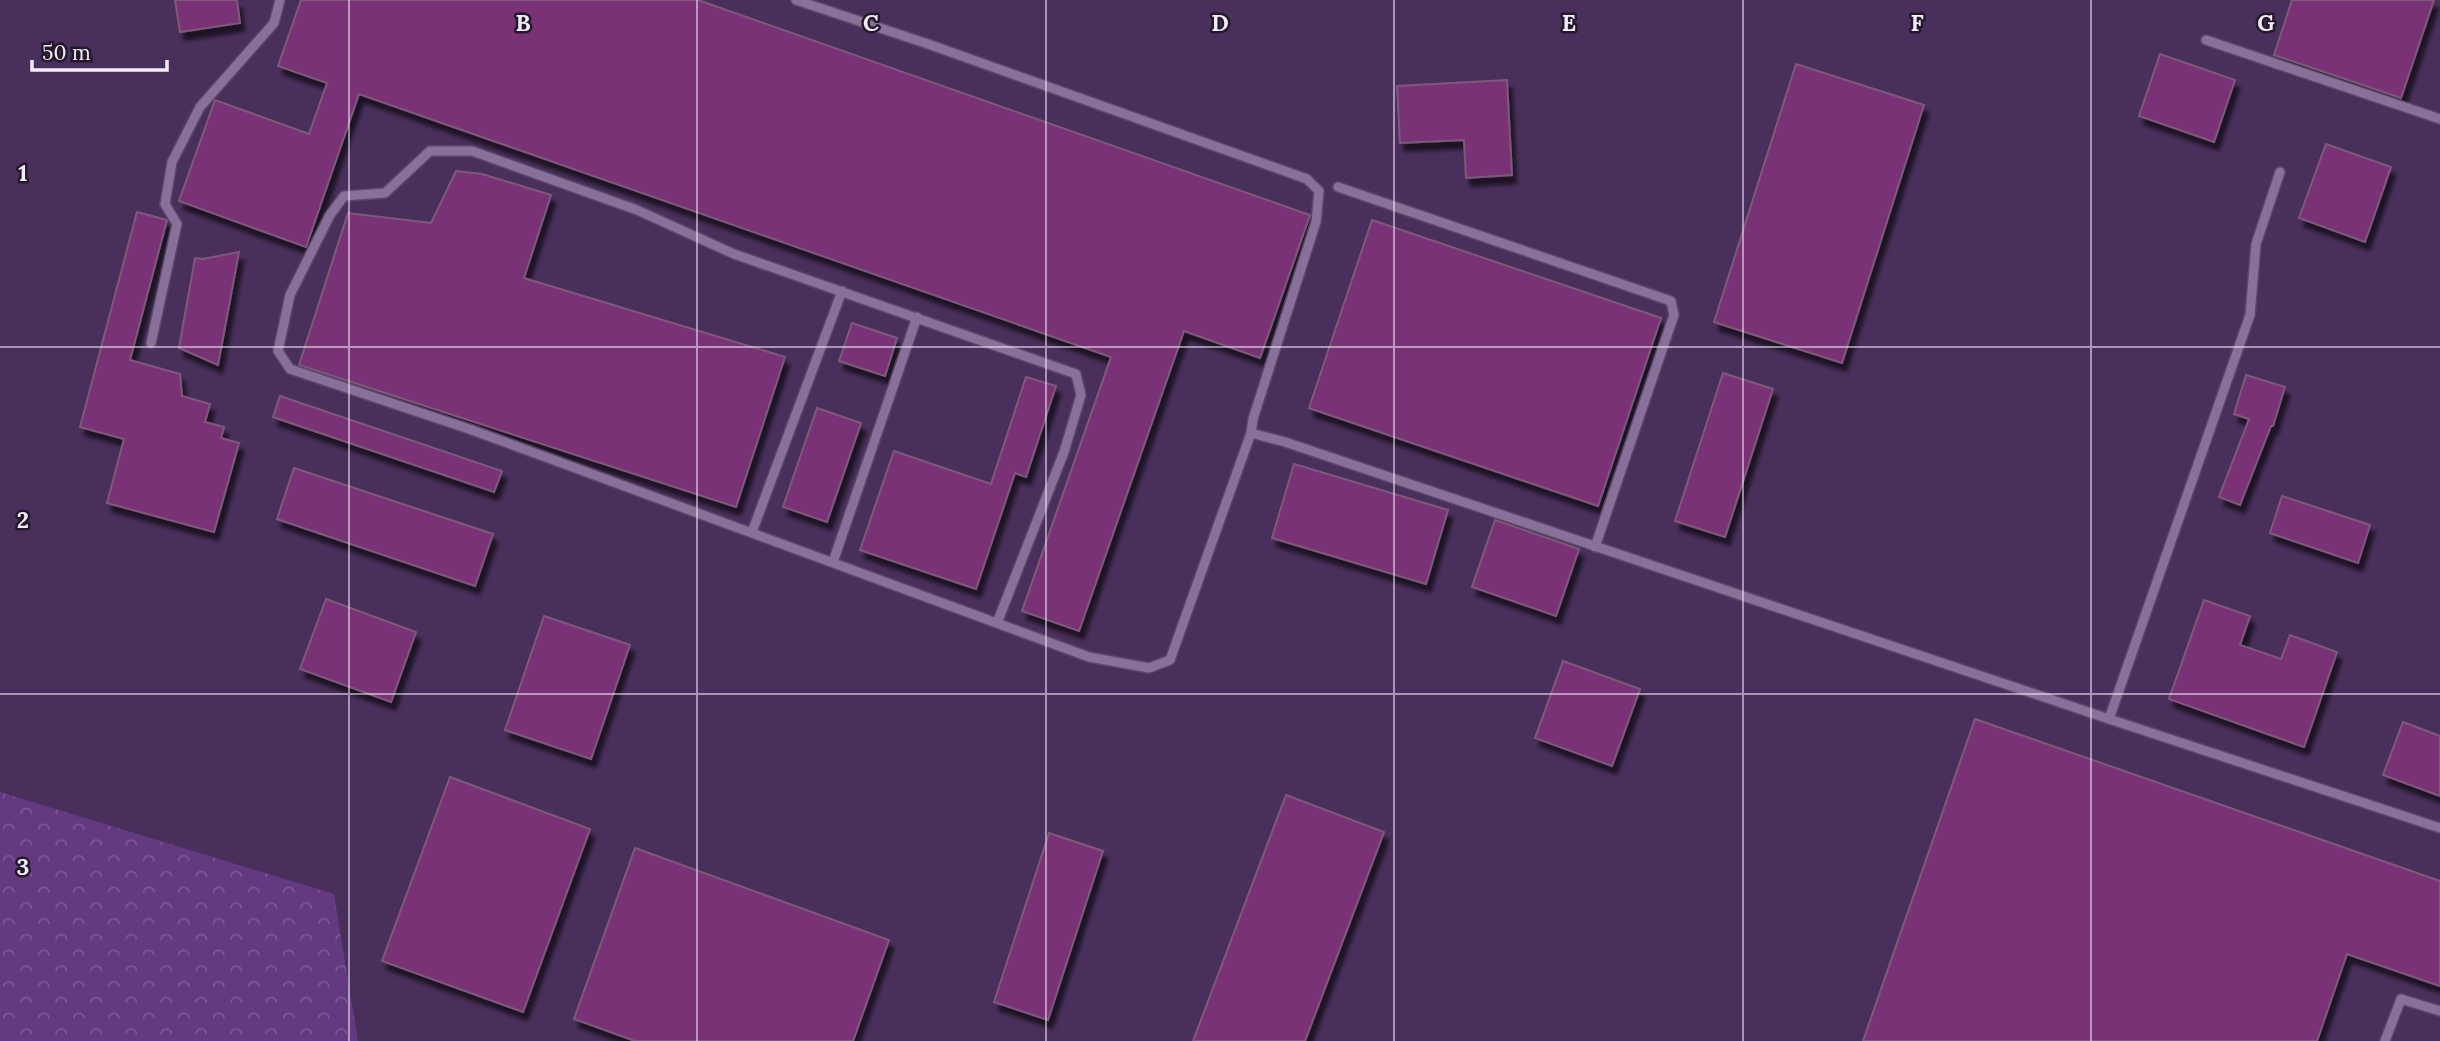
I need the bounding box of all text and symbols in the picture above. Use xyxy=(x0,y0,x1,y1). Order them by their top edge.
text: B xyxy=(515,8,531,37)
text: C xyxy=(863,8,879,37)
text: D xyxy=(1211,8,1229,37)
text: E xyxy=(1562,8,1576,37)
text: F xyxy=(1910,8,1924,37)
text: G xyxy=(2257,8,2275,37)
scale bar xyxy=(32,28,166,72)
text: 50 m xyxy=(42,39,91,66)
text: 1 xyxy=(18,158,28,187)
text: 2 xyxy=(17,505,29,534)
text: 3 xyxy=(17,852,29,881)

